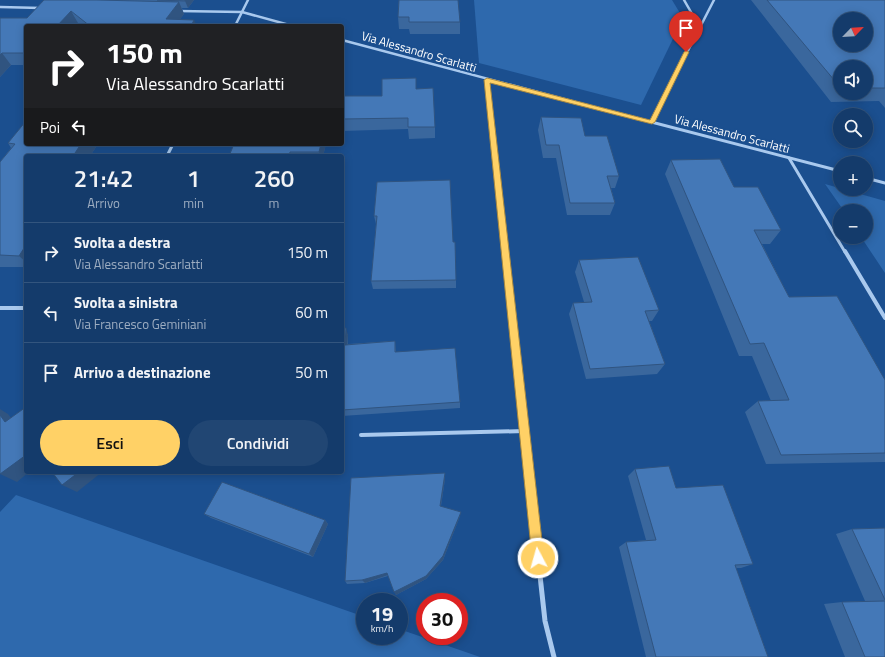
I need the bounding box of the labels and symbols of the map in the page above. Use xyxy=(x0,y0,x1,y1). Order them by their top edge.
pin xyxy=(669,11,703,52)
north arrow xyxy=(833,12,873,52)
street label: Via Alessandro Scarlatti xyxy=(359,26,479,77)
street label: Via Alessandro Scarlatti xyxy=(672,109,792,158)
position arrow xyxy=(517,537,559,579)
speed limit sign: 30 xyxy=(416,593,468,645)

